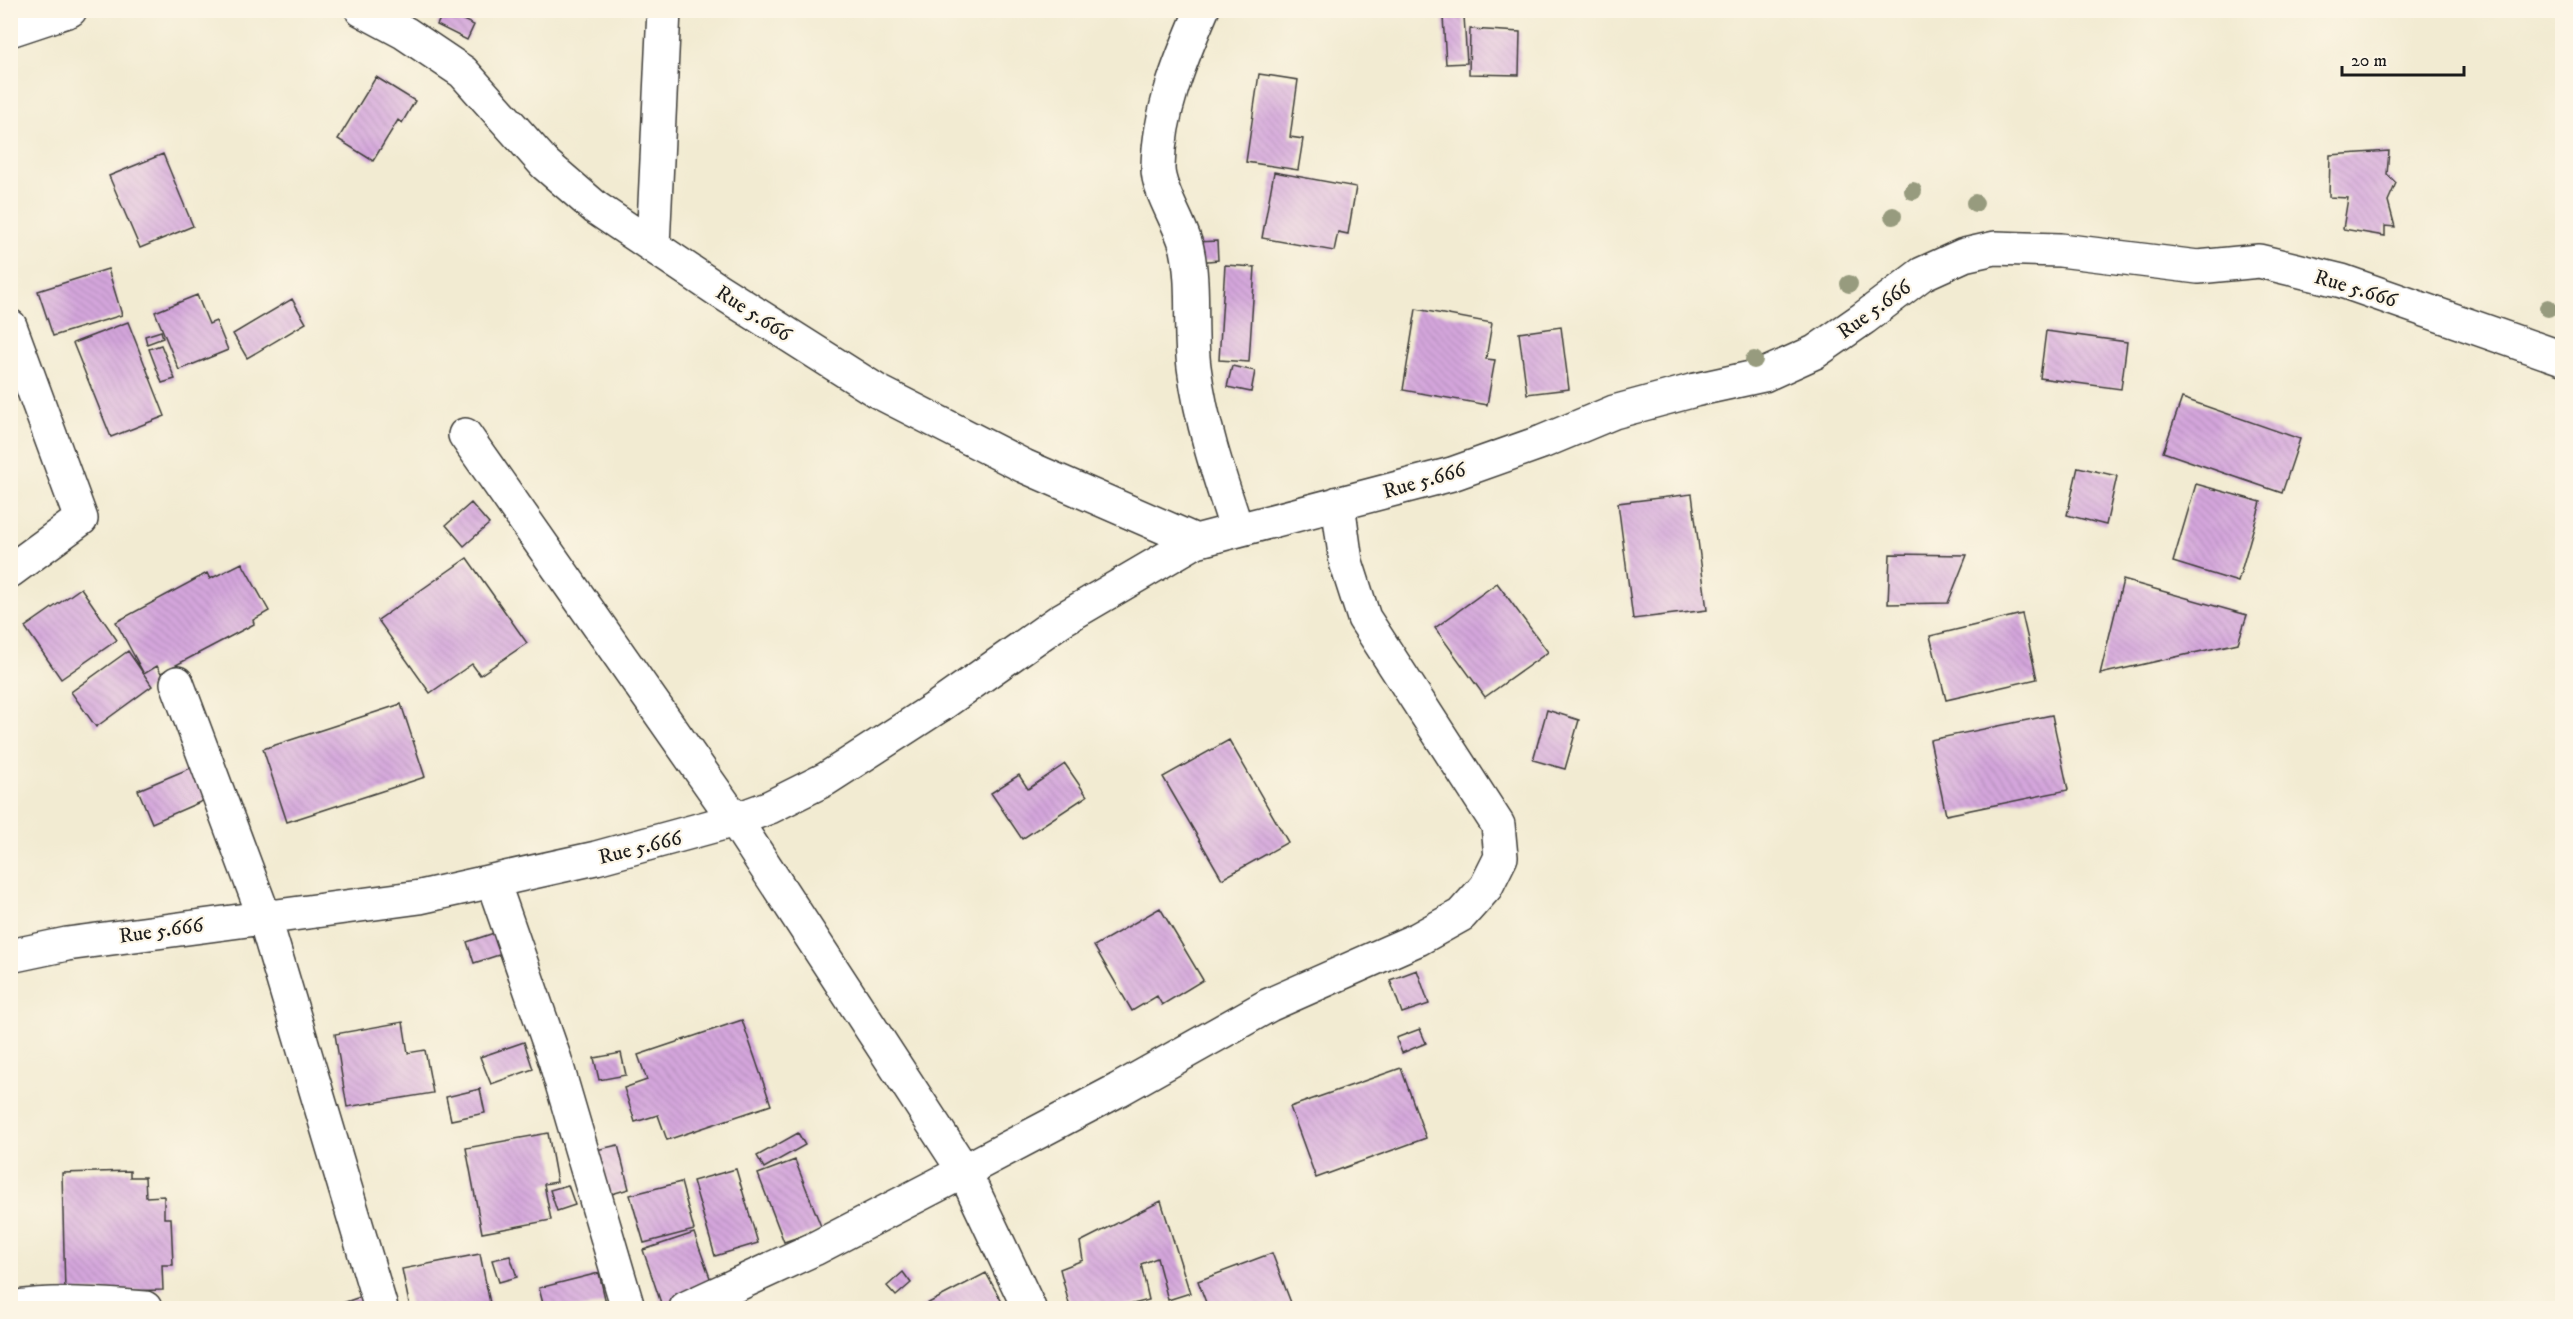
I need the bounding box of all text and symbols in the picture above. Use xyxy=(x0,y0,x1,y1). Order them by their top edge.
scale bar xyxy=(2342,39,2464,77)
text: 20 m xyxy=(2351,50,2387,72)
street label: Rue 5.666 xyxy=(2311,264,2401,314)
street label: Rue 5.666 xyxy=(1833,274,1917,345)
street label: Rue 5.666 xyxy=(711,280,797,348)
street label: Rue 5.666 xyxy=(1380,456,1470,505)
street label: Rue 5.666 xyxy=(596,825,686,871)
street label: Rue 5.666 xyxy=(117,912,206,950)

